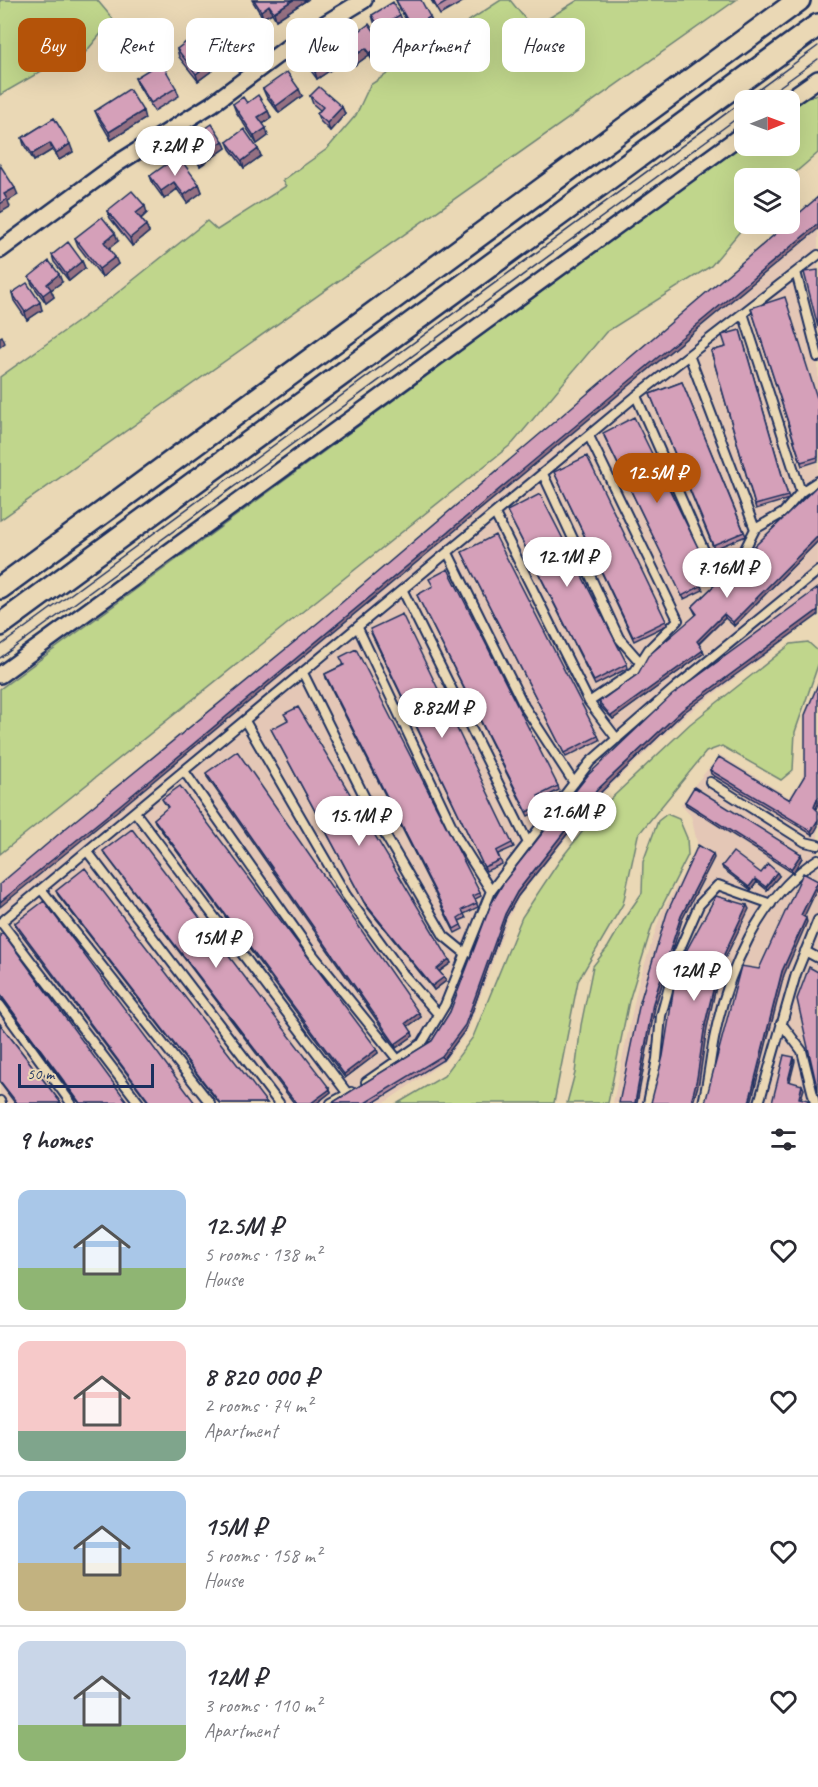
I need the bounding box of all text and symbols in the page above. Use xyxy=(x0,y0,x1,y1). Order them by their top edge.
chip: Buy xyxy=(18,18,86,72)
chip: Rent xyxy=(98,18,174,72)
chip: Filters xyxy=(186,18,274,72)
chip: New xyxy=(286,18,358,72)
chip: Apartment xyxy=(370,18,490,72)
chip: House xyxy=(502,18,585,72)
north arrow xyxy=(734,90,800,156)
map controls xyxy=(734,90,800,234)
pin: 7.2M ₽ xyxy=(126,126,224,177)
text: 7.2M ₽ xyxy=(149,133,201,158)
button: layers xyxy=(734,168,800,234)
pin: 12.5M ₽ xyxy=(602,453,712,504)
text: 12.5M ₽ xyxy=(627,460,687,485)
pin: 12.1M ₽ xyxy=(512,537,622,588)
text: 12.1M ₽ xyxy=(537,544,597,569)
pin: 7.16M ₽ xyxy=(672,548,782,599)
text: 7.16M ₽ xyxy=(696,555,758,580)
pin: 8.82M ₽ xyxy=(387,688,497,739)
text: 8.82M ₽ xyxy=(412,695,472,720)
pin: 21.6M ₽ xyxy=(517,792,627,843)
pin: 15.1M ₽ xyxy=(304,796,414,847)
text: 21.6M ₽ xyxy=(541,799,603,824)
text: 15.1M ₽ xyxy=(329,803,389,828)
pin: 15M ₽ xyxy=(174,918,258,969)
text: 15M ₽ xyxy=(192,925,240,950)
pin: 12M ₽ xyxy=(652,951,736,1002)
text: 12M ₽ xyxy=(670,958,718,983)
scale bar xyxy=(18,1061,154,1088)
text: 50 m xyxy=(27,1064,54,1084)
text: 9 homes xyxy=(18,1123,91,1156)
icon: filters xyxy=(767,1123,800,1156)
text: 12.5M ₽ xyxy=(204,1209,283,1242)
icon: home xyxy=(66,1214,138,1286)
icon: heart xyxy=(767,1234,800,1267)
text: 5 rooms · 138 m² xyxy=(204,1242,321,1267)
text: House xyxy=(204,1267,243,1292)
text: 8 820 000 ₽ xyxy=(204,1360,318,1393)
icon: home xyxy=(66,1365,138,1437)
icon: heart xyxy=(767,1385,800,1418)
text: 2 rooms · 74 m² xyxy=(204,1393,312,1418)
text: Apartment xyxy=(204,1418,277,1443)
text: 15M ₽ xyxy=(204,1510,266,1543)
icon: home xyxy=(66,1515,138,1587)
icon: heart xyxy=(767,1535,800,1568)
text: 5 rooms · 158 m² xyxy=(204,1543,321,1568)
text: House xyxy=(204,1568,243,1593)
text: 12M ₽ xyxy=(204,1660,266,1693)
icon: home xyxy=(66,1665,138,1737)
icon: heart xyxy=(767,1685,800,1718)
text: 3 rooms · 110 m² xyxy=(204,1693,321,1718)
text: Apartment xyxy=(204,1718,277,1743)

